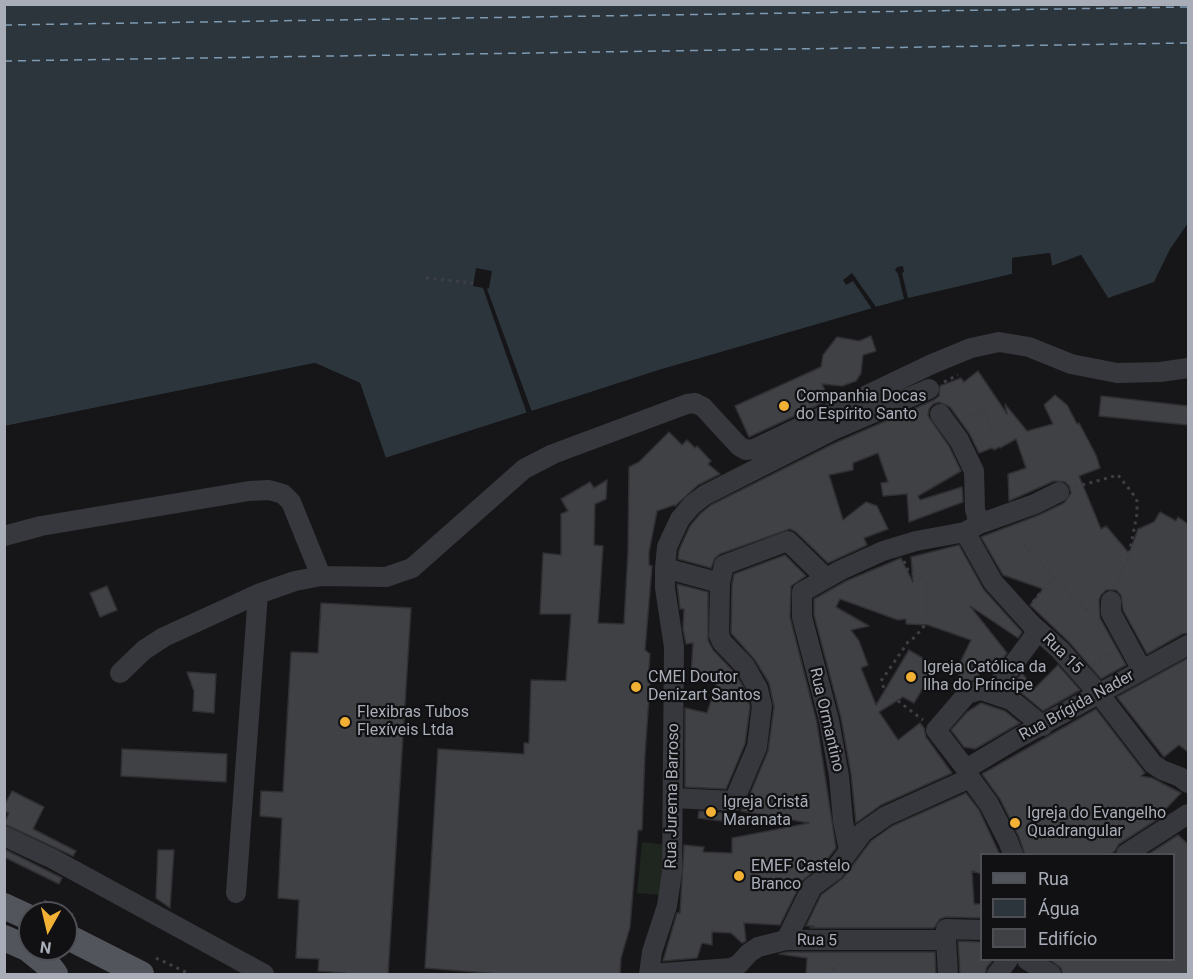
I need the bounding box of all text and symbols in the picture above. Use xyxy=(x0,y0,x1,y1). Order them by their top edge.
place label: Companhia Docas do Espírito Santo xyxy=(796,387,926,425)
marker: Companhia Docas do Espírito Santo xyxy=(777,399,791,413)
street label: Rua 15 xyxy=(1038,630,1086,678)
place label: Igreja Católica da Ilha do Príncipe xyxy=(923,658,1046,696)
street label: Rua Ormantino xyxy=(805,666,847,774)
street label: Rua Brígida Nader xyxy=(1016,666,1138,746)
place label: CMEI Doutor Denizart Santos xyxy=(648,668,761,706)
marker: Igreja Católica da Ilha do Príncipe xyxy=(904,670,918,684)
marker: CMEI Doutor Denizart Santos xyxy=(629,680,643,694)
place label: Flexibras Tubos Flexíveis Ltda xyxy=(357,703,469,741)
marker: Flexibras Tubos Flexíveis Ltda xyxy=(338,715,352,729)
street label: Rua Jurema Barroso xyxy=(662,723,684,869)
place label: Igreja Cristã Maranata xyxy=(723,793,809,831)
place label: Igreja do Evangelho Quadrangular xyxy=(1027,804,1166,842)
marker: Igreja Cristã Maranata xyxy=(704,805,718,819)
marker: Igreja do Evangelho Quadrangular xyxy=(1008,816,1022,830)
legend xyxy=(980,853,1175,961)
place label: EMEF Castelo Branco xyxy=(751,857,850,895)
text: Rua xyxy=(1038,868,1069,889)
marker: EMEF Castelo Branco xyxy=(732,869,746,883)
text: Água xyxy=(1038,898,1080,919)
north arrow xyxy=(18,901,78,961)
text: Edifício xyxy=(1038,928,1097,949)
street label: Rua 5 xyxy=(797,931,837,951)
text: N xyxy=(39,937,53,958)

